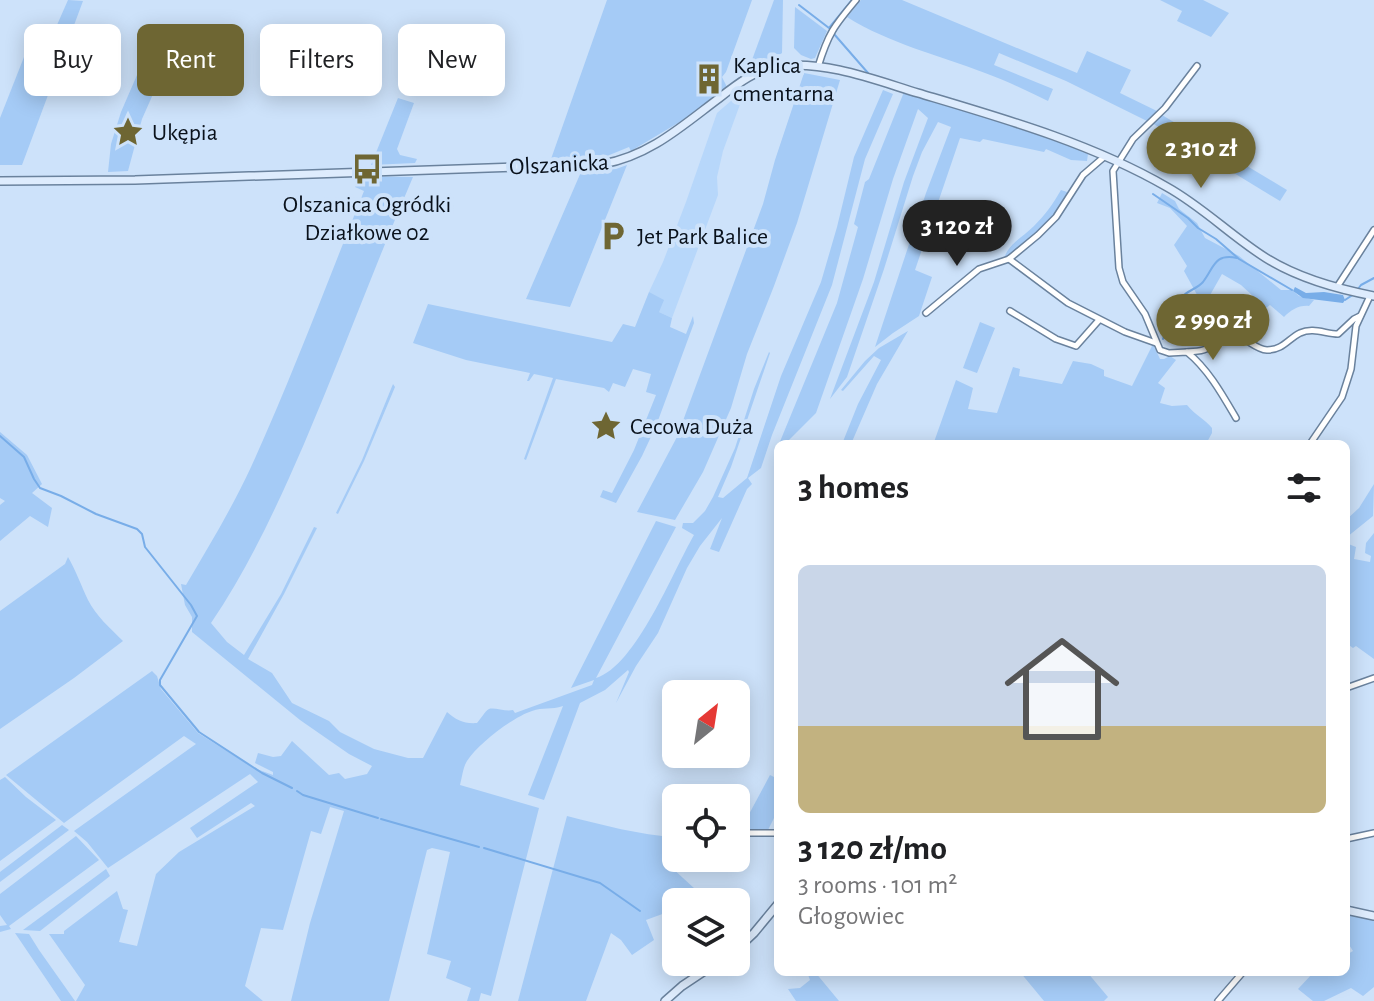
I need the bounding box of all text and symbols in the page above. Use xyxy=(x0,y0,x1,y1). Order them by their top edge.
chip: Buy xyxy=(24,24,121,96)
chip: Rent xyxy=(137,24,244,96)
chip: Filters xyxy=(260,24,382,96)
chip: New xyxy=(398,24,505,96)
place label: Kaplica cmentarna xyxy=(733,54,834,106)
building icon: Kaplica cmentarna xyxy=(692,62,726,96)
place icon: Ukępia xyxy=(111,115,145,149)
place label: Ukępia xyxy=(152,121,218,145)
pin: 2 310 zł xyxy=(1118,122,1284,190)
text: 2 310 zł xyxy=(1165,135,1237,161)
street label: Olszanicka xyxy=(509,150,610,180)
bus stop icon: Olszanica Ogródki Działkowe 02 xyxy=(350,152,384,186)
place label: Olszanica Ogródki Działkowe 02 xyxy=(283,193,451,245)
pin: 3 120 zł xyxy=(874,200,1040,268)
text: 3 120 zł xyxy=(921,213,993,239)
parking icon: Jet Park Balice xyxy=(596,219,630,253)
place label: Jet Park Balice xyxy=(637,225,768,249)
pin: 2 990 zł xyxy=(1130,294,1296,362)
text: 2 990 zł xyxy=(1174,307,1252,333)
place icon: Cecowa Duża xyxy=(589,409,623,443)
place label: Cecowa Duża xyxy=(630,415,753,439)
icon: filters xyxy=(1282,466,1326,510)
text: 3 homes xyxy=(798,471,909,505)
icon: home xyxy=(990,617,1134,761)
north arrow xyxy=(662,680,750,768)
map controls xyxy=(662,680,750,976)
button: locate xyxy=(662,784,750,872)
text: 3 120 zł/mo xyxy=(798,832,947,866)
text: 3 rooms · 101 m² xyxy=(798,872,957,898)
button: layers xyxy=(662,888,750,976)
text: Głogowiec xyxy=(798,903,904,929)

